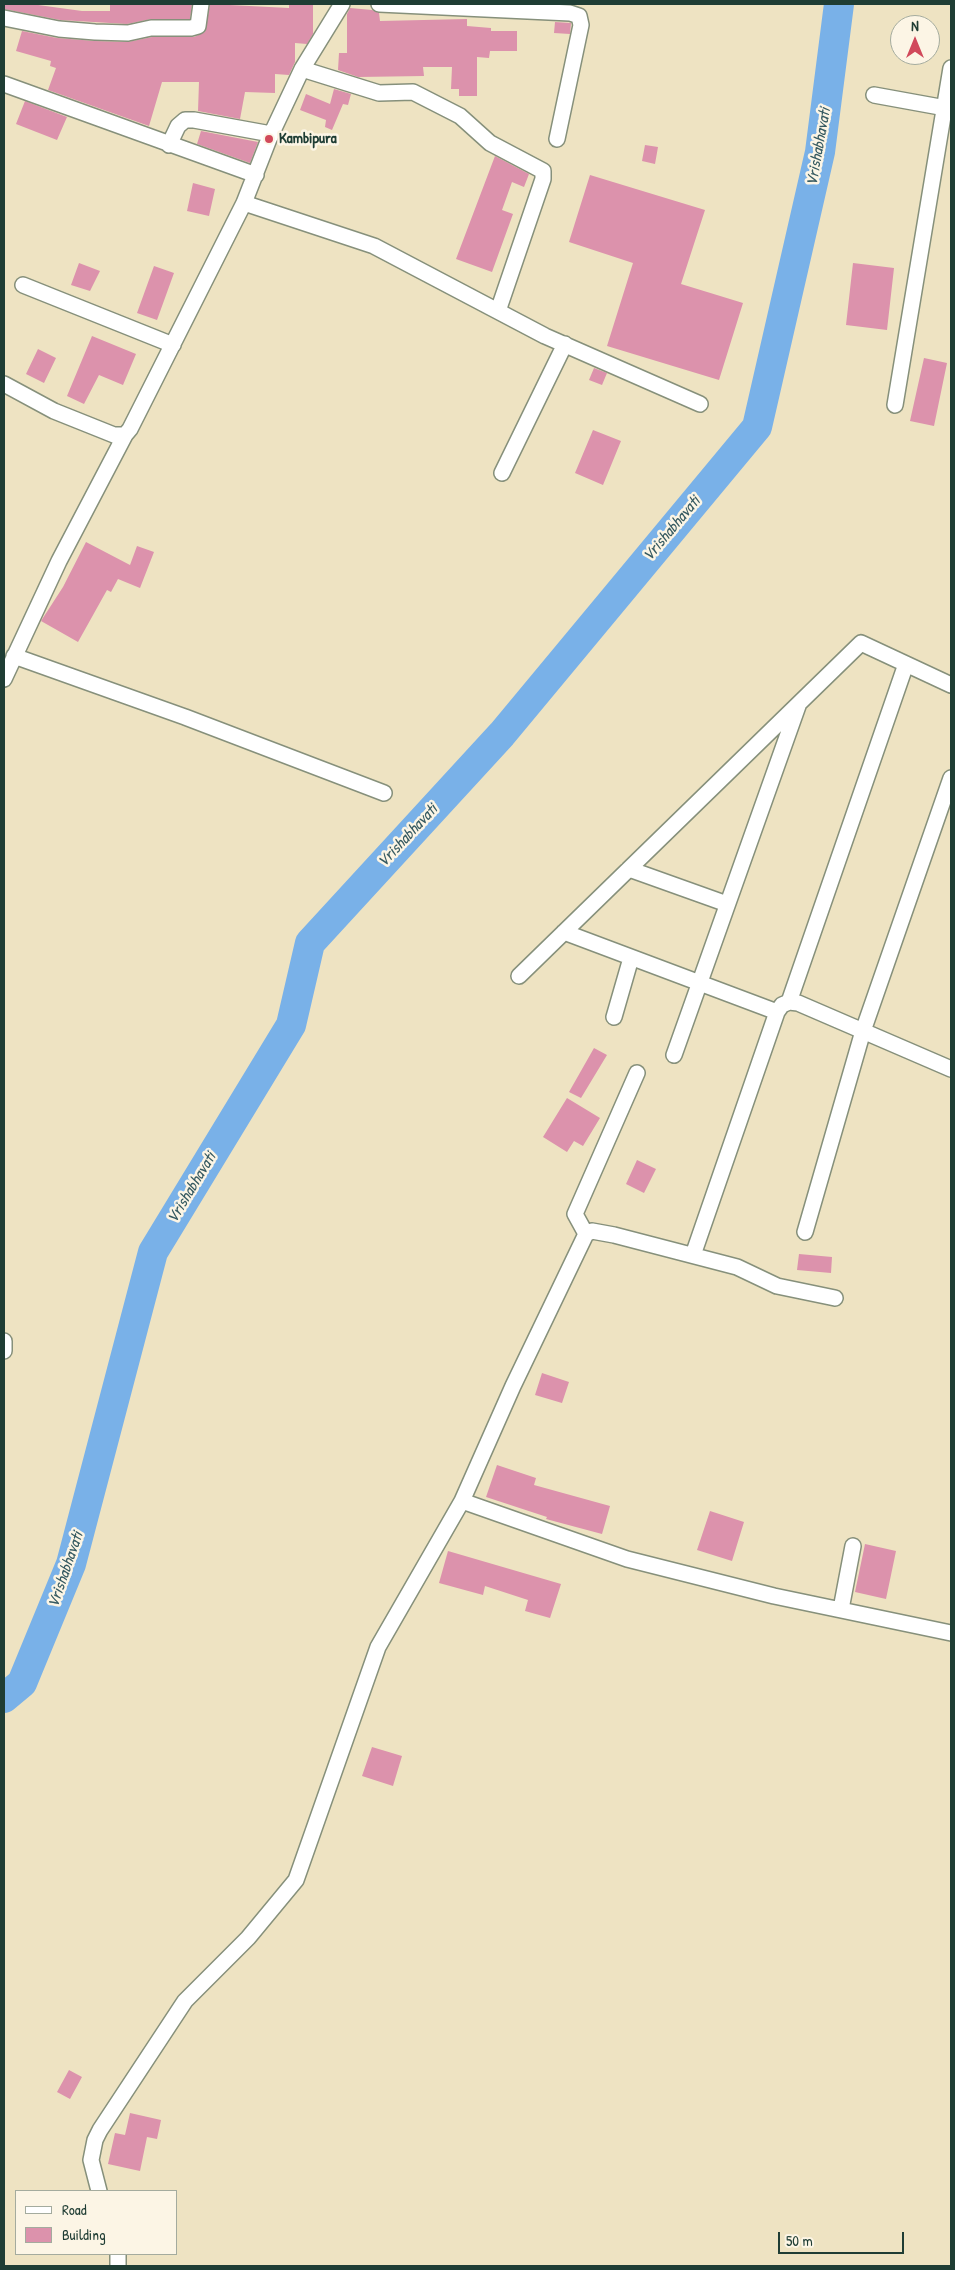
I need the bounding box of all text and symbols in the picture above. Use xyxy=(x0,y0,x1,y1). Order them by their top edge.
north arrow xyxy=(890,15,940,65)
text: N xyxy=(911,16,919,35)
water label: Vrishabhavati xyxy=(803,106,835,188)
place label: Kambipura xyxy=(279,130,337,148)
marker: Kambipura xyxy=(263,133,275,145)
water label: Vrishabhavati xyxy=(639,492,705,566)
water label: Vrishabhavati xyxy=(374,800,442,872)
water label: Vrishabhavati xyxy=(163,1149,221,1227)
water label: Vrishabhavati xyxy=(44,1529,88,1611)
legend xyxy=(15,2190,178,2255)
text: Road xyxy=(62,2199,87,2220)
scale bar xyxy=(780,2222,906,2254)
text: Building xyxy=(62,2224,106,2245)
text: 50 m xyxy=(786,2230,813,2251)

